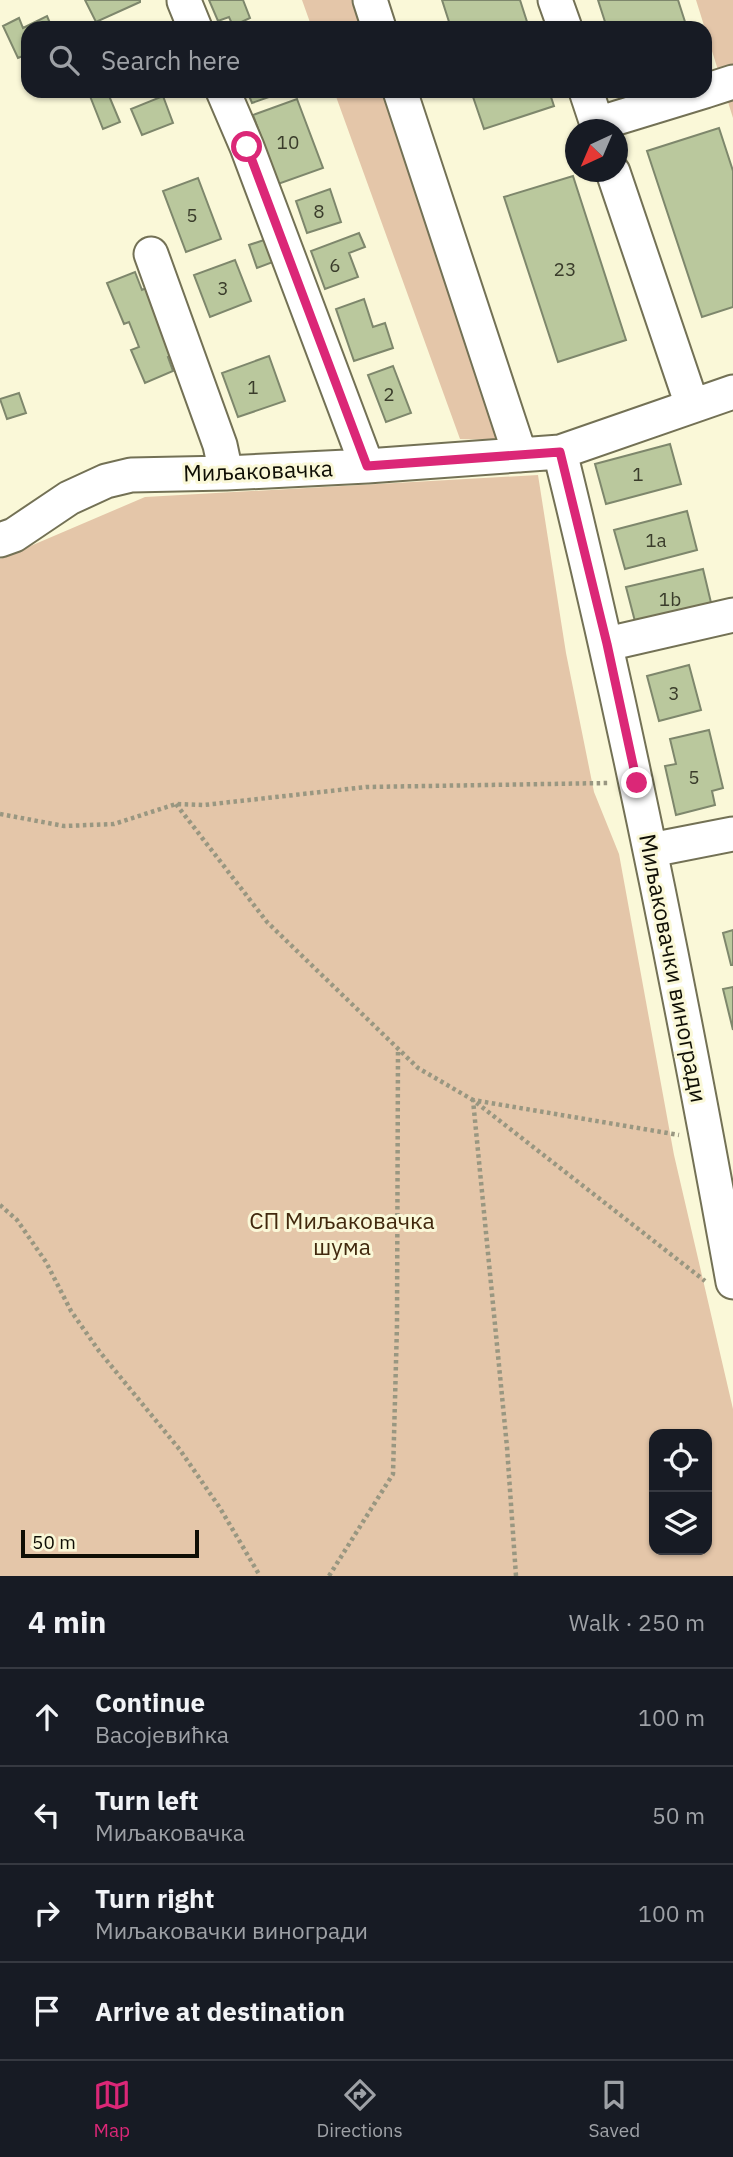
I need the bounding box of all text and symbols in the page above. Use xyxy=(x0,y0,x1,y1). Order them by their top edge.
search box xyxy=(21,21,712,98)
icon: search xyxy=(45,41,83,79)
text: Search here xyxy=(101,43,240,77)
north arrow xyxy=(565,119,628,182)
house number: 10 xyxy=(277,130,299,154)
route start xyxy=(231,131,262,162)
house number: 8 xyxy=(313,199,325,223)
house number: 5 xyxy=(186,203,198,227)
house number: 6 xyxy=(329,253,341,277)
house number: 23 xyxy=(554,257,576,281)
house number: 3 xyxy=(217,276,229,300)
house number: 1 xyxy=(247,375,259,399)
house number: 2 xyxy=(383,382,395,406)
street label: Миљаковачка xyxy=(183,452,333,488)
house number: 1 xyxy=(632,462,644,486)
house number: 1a xyxy=(645,528,667,552)
house number: 1b xyxy=(659,587,681,611)
house number: 3 xyxy=(668,681,680,705)
house number: 5 xyxy=(688,765,700,789)
route end xyxy=(621,767,652,798)
street label: Миљаковачки виногради xyxy=(633,831,715,1105)
park label: СП Миљаковачка шума xyxy=(249,1205,435,1261)
map controls xyxy=(649,1429,712,1555)
button: locate xyxy=(649,1429,712,1492)
button: layers xyxy=(649,1492,712,1555)
scale bar xyxy=(21,1527,200,1559)
text: 50 m xyxy=(32,1530,76,1554)
text: 4 min xyxy=(28,1602,106,1641)
text: Walk · 250 m xyxy=(569,1607,705,1637)
text: Continue xyxy=(95,1685,205,1719)
icon: ahead xyxy=(28,1698,66,1736)
text: 100 m xyxy=(638,1702,705,1732)
text: Васојевићка xyxy=(95,1719,229,1749)
text: Turn left xyxy=(95,1783,198,1817)
icon: left xyxy=(28,1796,66,1834)
text: 50 m xyxy=(652,1800,705,1830)
text: Миљаковачка xyxy=(95,1817,245,1847)
text: Turn right xyxy=(95,1881,214,1915)
icon: right xyxy=(28,1894,66,1932)
text: 100 m xyxy=(638,1898,705,1928)
text: Миљаковачки виногради xyxy=(95,1915,368,1945)
icon: arrive xyxy=(28,1992,66,2030)
text: Arrive at destination xyxy=(95,1994,345,2028)
tab: Map xyxy=(93,2076,131,2142)
tab: Directions xyxy=(316,2076,403,2142)
tab: Saved xyxy=(589,2076,640,2142)

